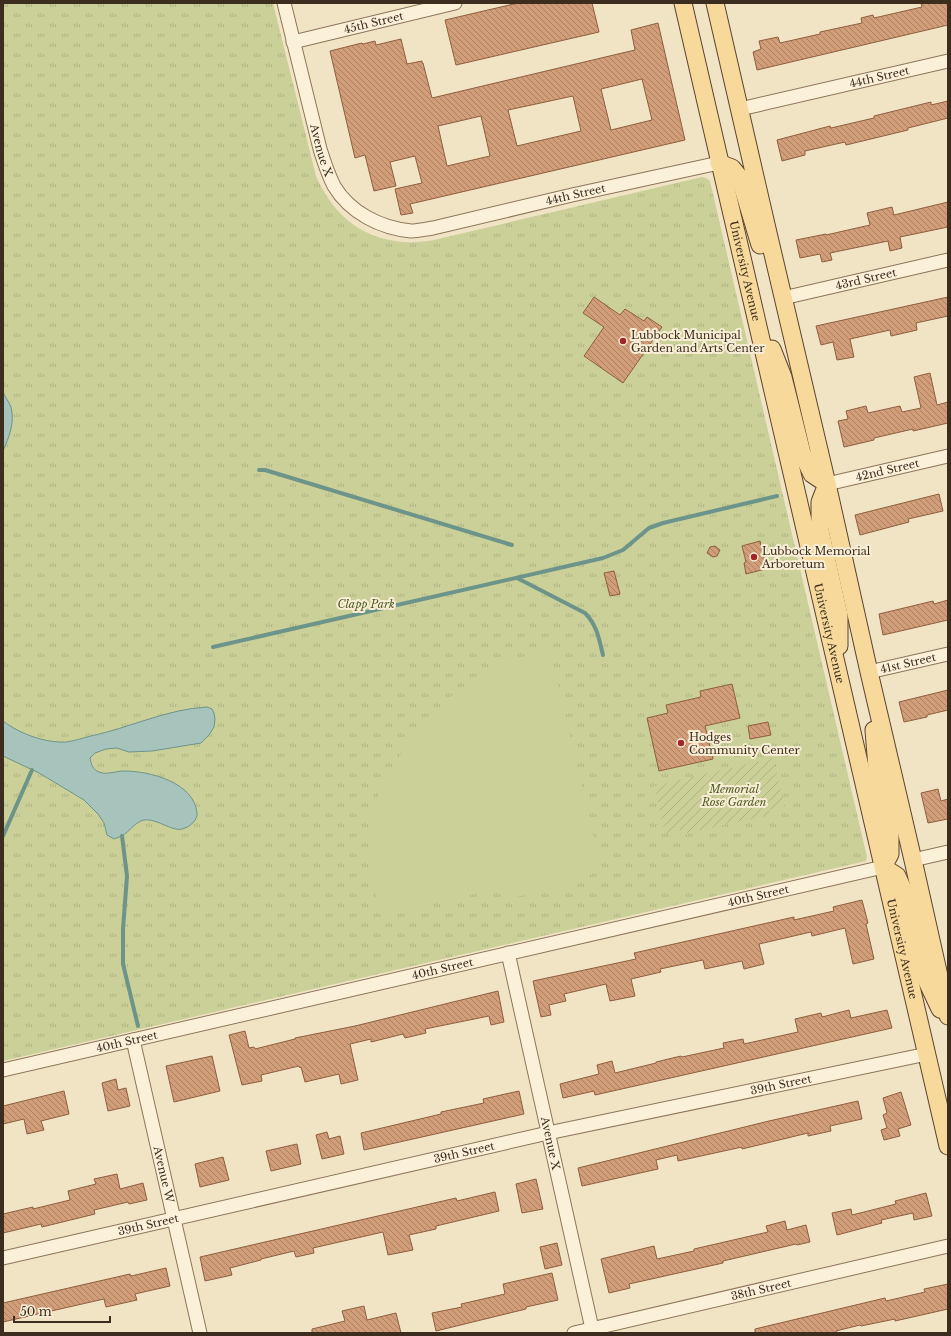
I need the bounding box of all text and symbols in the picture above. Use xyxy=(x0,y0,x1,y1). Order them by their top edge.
street label: 45th Street xyxy=(343,8,406,36)
street label: 44th Street xyxy=(848,63,911,91)
street label: Avenue X xyxy=(307,122,336,179)
street label: 44th Street xyxy=(544,181,608,208)
street label: University Avenue xyxy=(727,219,764,323)
street label: 43rd Street xyxy=(834,265,898,293)
place label: Lubbock Municipal Garden and Arts Center xyxy=(631,328,765,355)
marker: Lubbock Municipal Garden and Arts Center xyxy=(618,336,628,346)
street label: 42nd Street xyxy=(854,456,921,484)
place label: Lubbock Memorial Arboretum xyxy=(761,544,871,571)
marker: Lubbock Memorial Arboretum xyxy=(749,552,759,562)
street label: University Avenue xyxy=(811,582,848,685)
park label: Clapp Park xyxy=(337,597,395,611)
street label: 41st Street xyxy=(879,650,938,676)
place label: Hodges Community Center xyxy=(689,730,801,757)
marker: Hodges Community Center xyxy=(676,738,686,748)
park label: Memorial Rose Garden xyxy=(701,782,766,809)
street label: 40th Street xyxy=(726,882,791,910)
street label: University Avenue xyxy=(884,897,921,1001)
street label: 40th Street xyxy=(410,955,475,982)
street label: 40th Street xyxy=(95,1027,160,1055)
street label: 39th Street xyxy=(749,1071,813,1098)
street label: Avenue X xyxy=(538,1114,563,1172)
street label: 39th Street xyxy=(432,1138,497,1166)
street label: Avenue W xyxy=(150,1144,177,1205)
street label: 39th Street xyxy=(116,1211,181,1238)
street label: 38th Street xyxy=(729,1276,793,1303)
scale bar xyxy=(14,1298,110,1324)
text: 50 m xyxy=(20,1304,52,1319)

